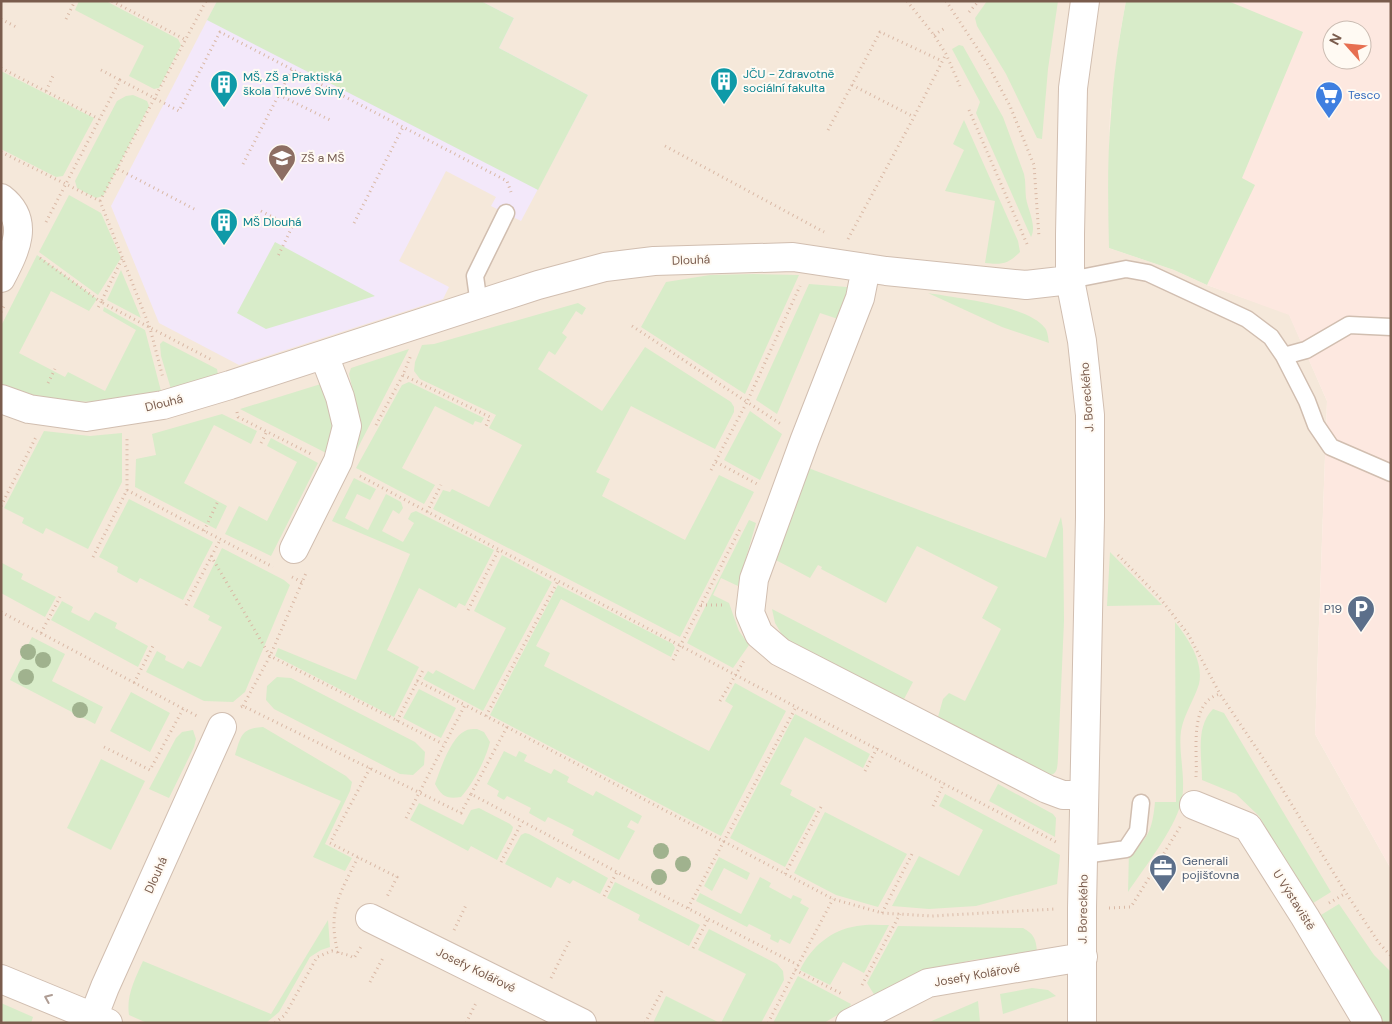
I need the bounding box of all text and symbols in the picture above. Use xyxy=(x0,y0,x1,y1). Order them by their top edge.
north arrow xyxy=(1322,20,1372,70)
text: N xyxy=(1325,30,1346,48)
building icon: JČU - Zdravotně sociální fakulta xyxy=(709,66,739,105)
place label: JČU - Zdravotně sociální fakulta xyxy=(743,66,835,96)
building icon: MŠ, ZŠ a Praktiská škola Trhové Sviny xyxy=(209,69,239,108)
place label: MŠ, ZŠ a Praktiská škola Trhové Sviny xyxy=(243,69,344,99)
supermarket icon: Tesco xyxy=(1314,80,1344,119)
place label: Tesco xyxy=(1348,87,1380,103)
school or university icon: ZŠ a MŠ xyxy=(267,143,297,182)
place label: ZŠ a MŠ xyxy=(301,150,344,166)
building icon: MŠ Dlouhá xyxy=(209,207,239,246)
place label: MŠ Dlouhá xyxy=(243,214,302,230)
street label: Dlouhá xyxy=(672,251,710,269)
street label: J. Boreckého xyxy=(1077,362,1097,432)
street label: Dlouhá xyxy=(143,391,185,415)
parking icon: P19 xyxy=(1346,594,1376,633)
place label: P19 xyxy=(1324,601,1342,617)
office icon: Generali pojišťovna xyxy=(1148,853,1178,892)
place label: Generali pojišťovna xyxy=(1182,853,1239,883)
street label: Dlouhá xyxy=(141,854,171,896)
street label: U Výstaviště xyxy=(1269,867,1319,933)
street label: J. Boreckého xyxy=(1074,874,1092,944)
street label: Josefy Kolářové xyxy=(434,944,519,996)
street label: Josefy Kolářové xyxy=(933,960,1021,990)
one-way arrow xyxy=(44,994,53,1004)

